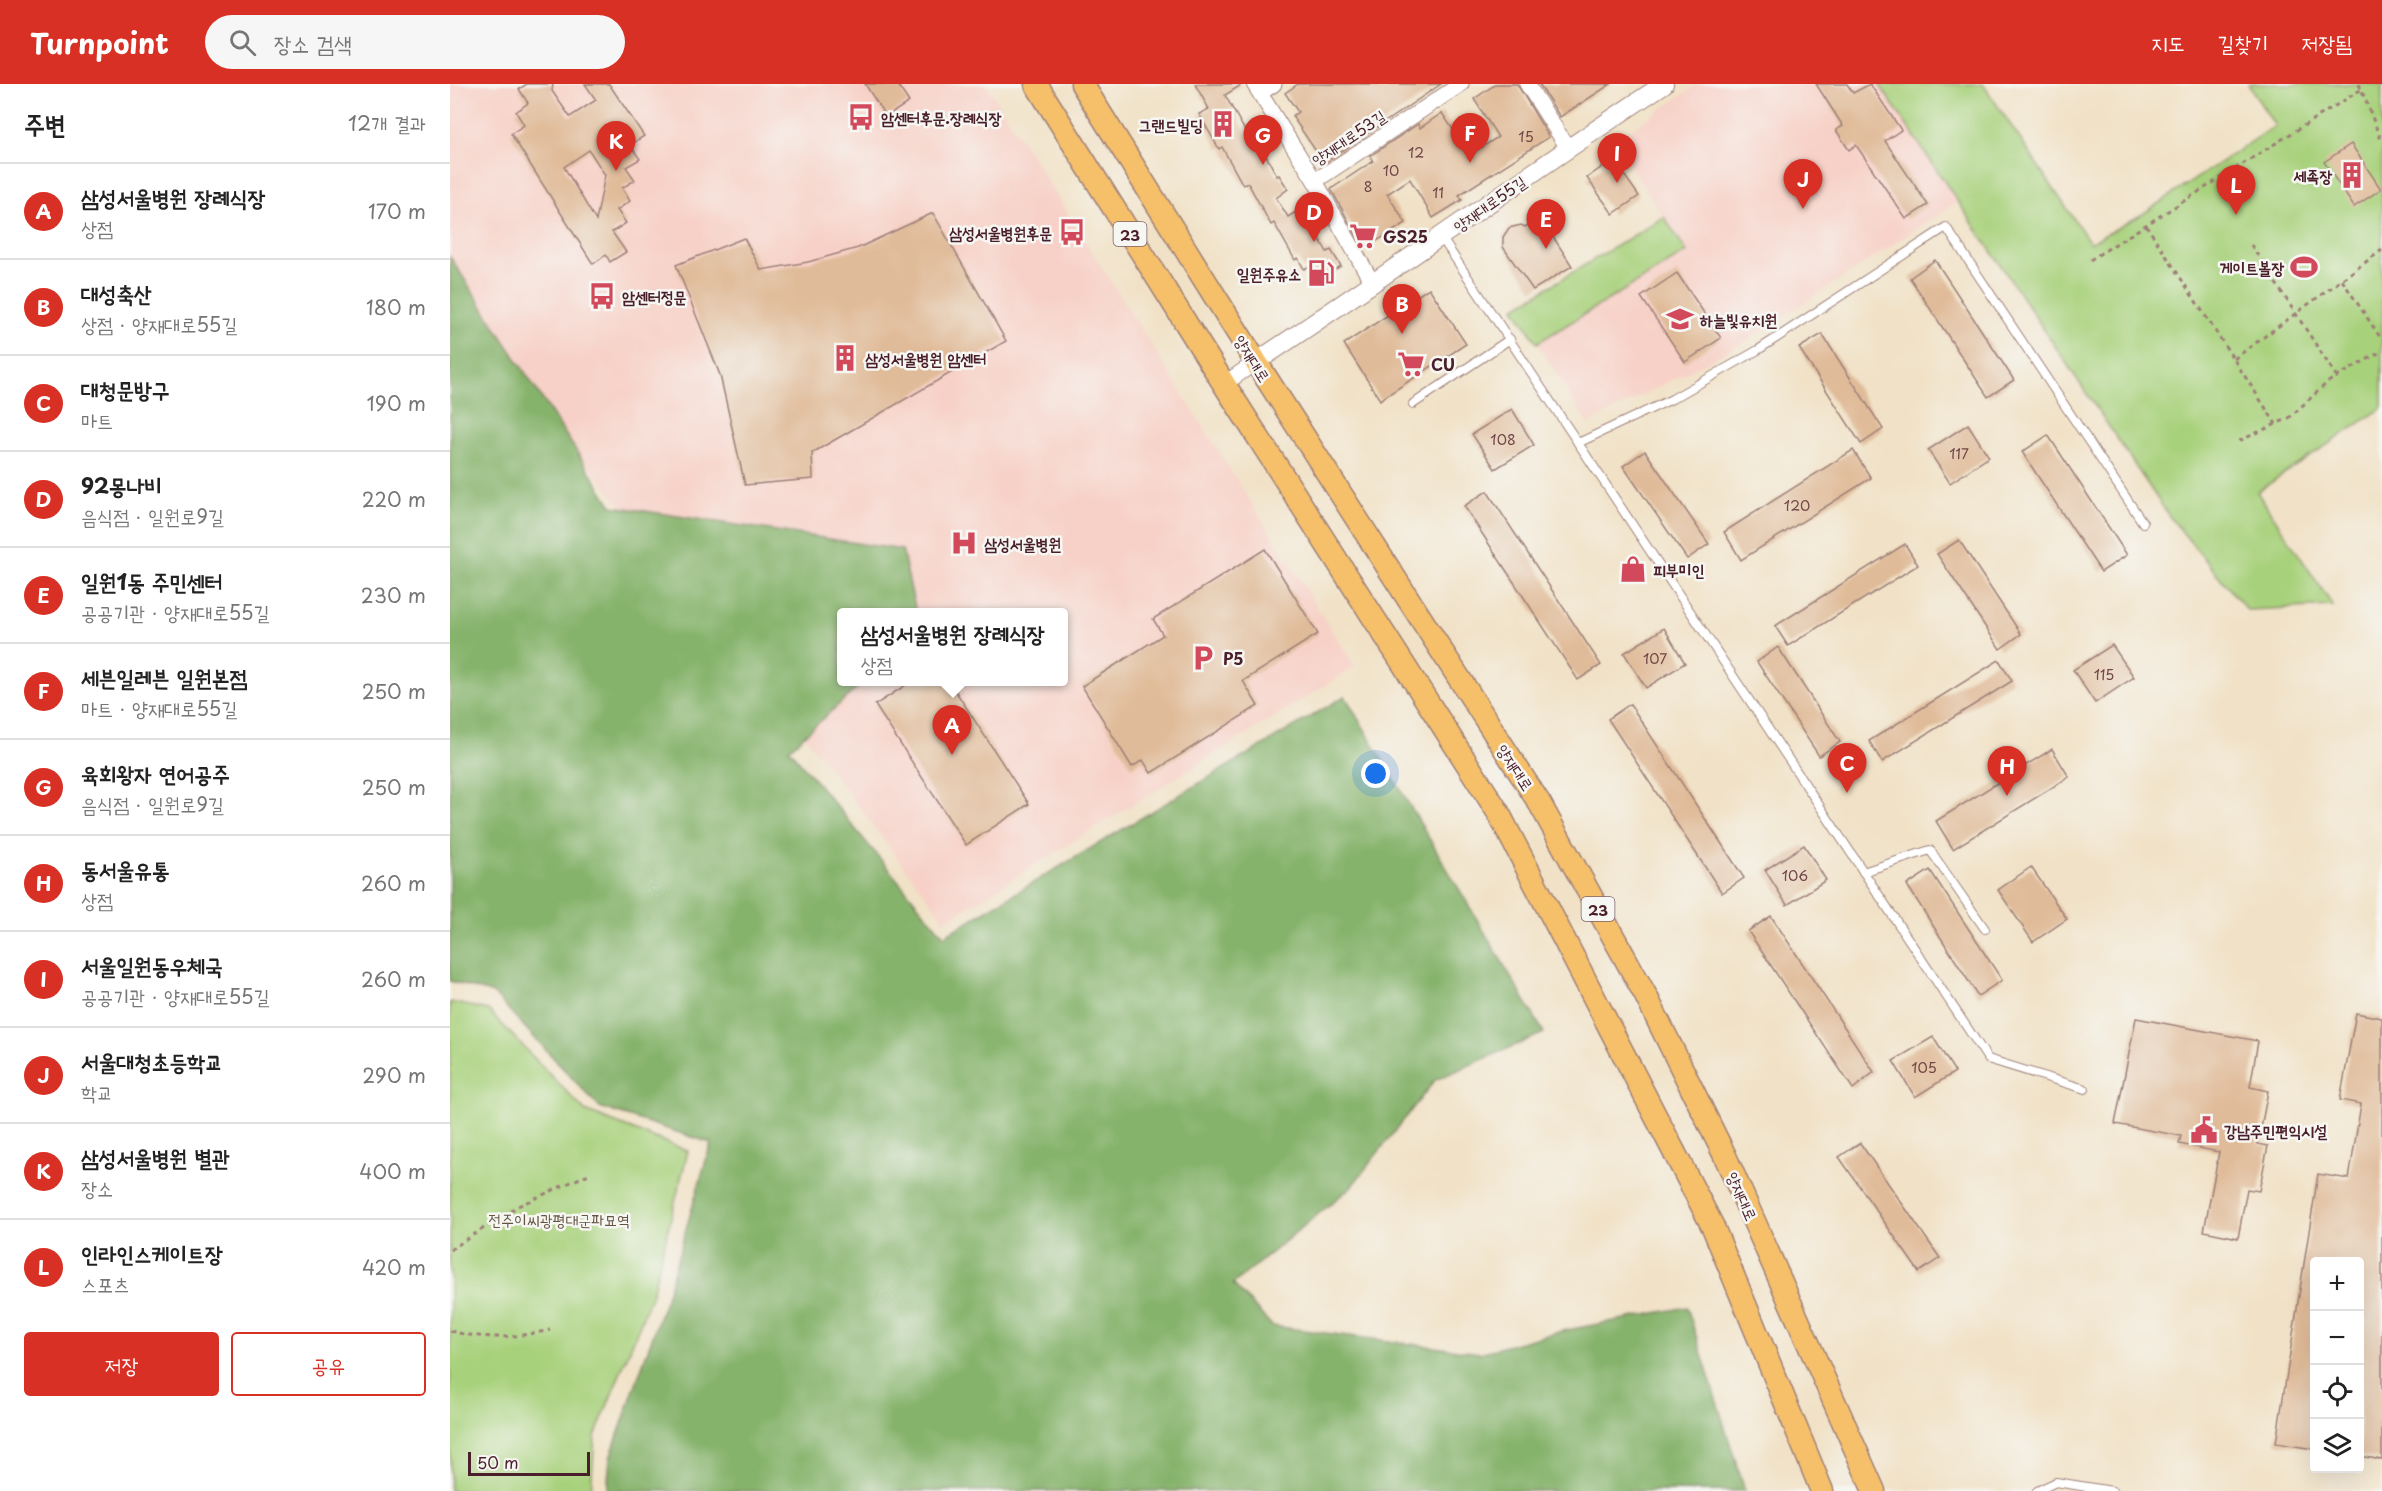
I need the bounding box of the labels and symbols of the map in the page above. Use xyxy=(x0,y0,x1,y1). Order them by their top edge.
bus stop icon: 암센터후문.장례식장 xyxy=(846,102,876,132)
street label: 양재대로53길 xyxy=(1306,103,1390,171)
place label: 암센터후문.장례식장 xyxy=(881,105,1001,129)
building icon: 그랜드빌딩 xyxy=(1208,109,1238,139)
place label: 그랜드빌딩 xyxy=(1139,112,1203,136)
pin: F xyxy=(1450,113,1490,163)
pin: G xyxy=(1244,116,1282,165)
pin: K xyxy=(596,122,636,171)
house number: 15 xyxy=(1518,126,1534,147)
pin: I xyxy=(1598,134,1636,183)
house number: 12 xyxy=(1408,142,1424,163)
house number: 10 xyxy=(1383,160,1399,181)
pin: J xyxy=(1784,160,1822,209)
building icon: 세족장 xyxy=(2337,160,2367,190)
place label: 세족장 xyxy=(2293,163,2332,187)
pin: L xyxy=(2216,166,2256,215)
street label: 양재대로55길 xyxy=(1448,169,1531,237)
house number: 8 xyxy=(1364,176,1372,197)
house number: 11 xyxy=(1432,182,1444,203)
pin: D xyxy=(1294,192,1334,242)
pin: E xyxy=(1526,200,1566,249)
bus stop icon: 삼성서울병원후문 xyxy=(1057,217,1087,247)
place label: 삼성서울병원후문 xyxy=(949,220,1052,244)
supermarket icon: GS25 xyxy=(1348,221,1378,251)
road number: 23 xyxy=(1114,222,1146,246)
place label: GS25 xyxy=(1383,224,1428,248)
sports icon: 게이트볼장 xyxy=(2289,252,2319,282)
place label: 게이트볼장 xyxy=(2220,255,2284,279)
fuel station icon: 일원주유소 xyxy=(1306,258,1336,288)
place label: 일원주유소 xyxy=(1237,261,1301,285)
bus stop icon: 암센터정문 xyxy=(587,281,617,311)
place label: 암센터정문 xyxy=(622,284,687,308)
pin: B xyxy=(1382,284,1422,334)
school or university icon: 하늘빛유치원 xyxy=(1665,304,1695,334)
place label: 하늘빛유치원 xyxy=(1699,307,1777,331)
street label: 양재대로 xyxy=(1229,330,1277,386)
building icon: 삼성서울병원 암센터 xyxy=(830,343,860,373)
place label: 삼성서울병원 암센터 xyxy=(865,346,986,370)
supermarket icon: CU xyxy=(1396,349,1426,379)
place label: CU xyxy=(1431,352,1455,376)
house number: 108 xyxy=(1490,429,1516,450)
house number: 117 xyxy=(1949,443,1969,464)
house number: 120 xyxy=(1784,495,1810,516)
hospital icon: 삼성서울병원 xyxy=(949,528,979,558)
place label: 삼성서울병원 xyxy=(984,531,1061,555)
shop icon: 피부미인 xyxy=(1618,554,1648,584)
place label: 피부미인 xyxy=(1653,557,1705,581)
parking icon: P5 xyxy=(1188,643,1218,673)
place label: P5 xyxy=(1223,646,1244,670)
house number: 107 xyxy=(1643,648,1667,669)
house number: 115 xyxy=(2094,664,2114,685)
pin: A xyxy=(932,706,972,755)
street label: 양재대로 xyxy=(1492,739,1540,795)
pin: C xyxy=(1828,744,1866,793)
pin: H xyxy=(1988,746,2026,796)
your location xyxy=(1361,759,1390,788)
house number: 106 xyxy=(1782,865,1808,886)
road number: 23 xyxy=(1582,897,1614,921)
house number: 105 xyxy=(1911,1057,1937,1078)
public building icon: 강남주민편익시설 xyxy=(2189,1115,2219,1145)
place label: 강남주민편익시설 xyxy=(2224,1118,2327,1142)
street label: 양재대로 xyxy=(1722,1168,1764,1224)
park label: 전주이씨광평대군파묘역 xyxy=(488,1207,630,1231)
scale bar xyxy=(468,1449,590,1476)

